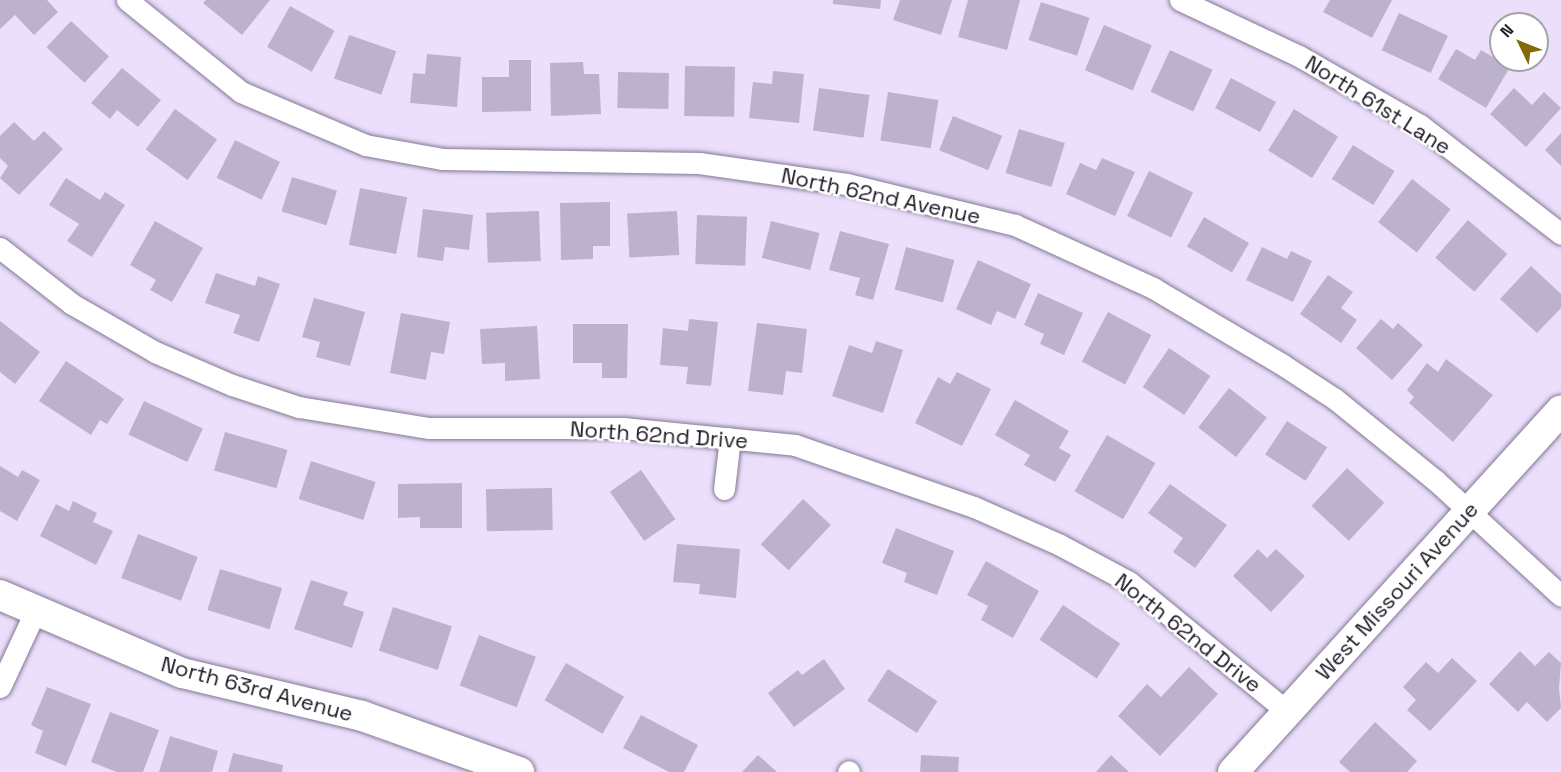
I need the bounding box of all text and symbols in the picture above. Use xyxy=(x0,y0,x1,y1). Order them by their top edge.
north arrow xyxy=(1489,12,1549,72)
text: N xyxy=(1496,20,1518,42)
street label: North 61st Lane xyxy=(1300,50,1456,160)
street label: North 62nd Avenue xyxy=(779,162,983,230)
street label: North 62nd Drive xyxy=(569,416,749,454)
street label: West Missouri Avenue xyxy=(1310,496,1484,686)
street label: North 62nd Drive xyxy=(1110,568,1266,698)
street label: North 63rd Avenue xyxy=(158,651,356,727)

